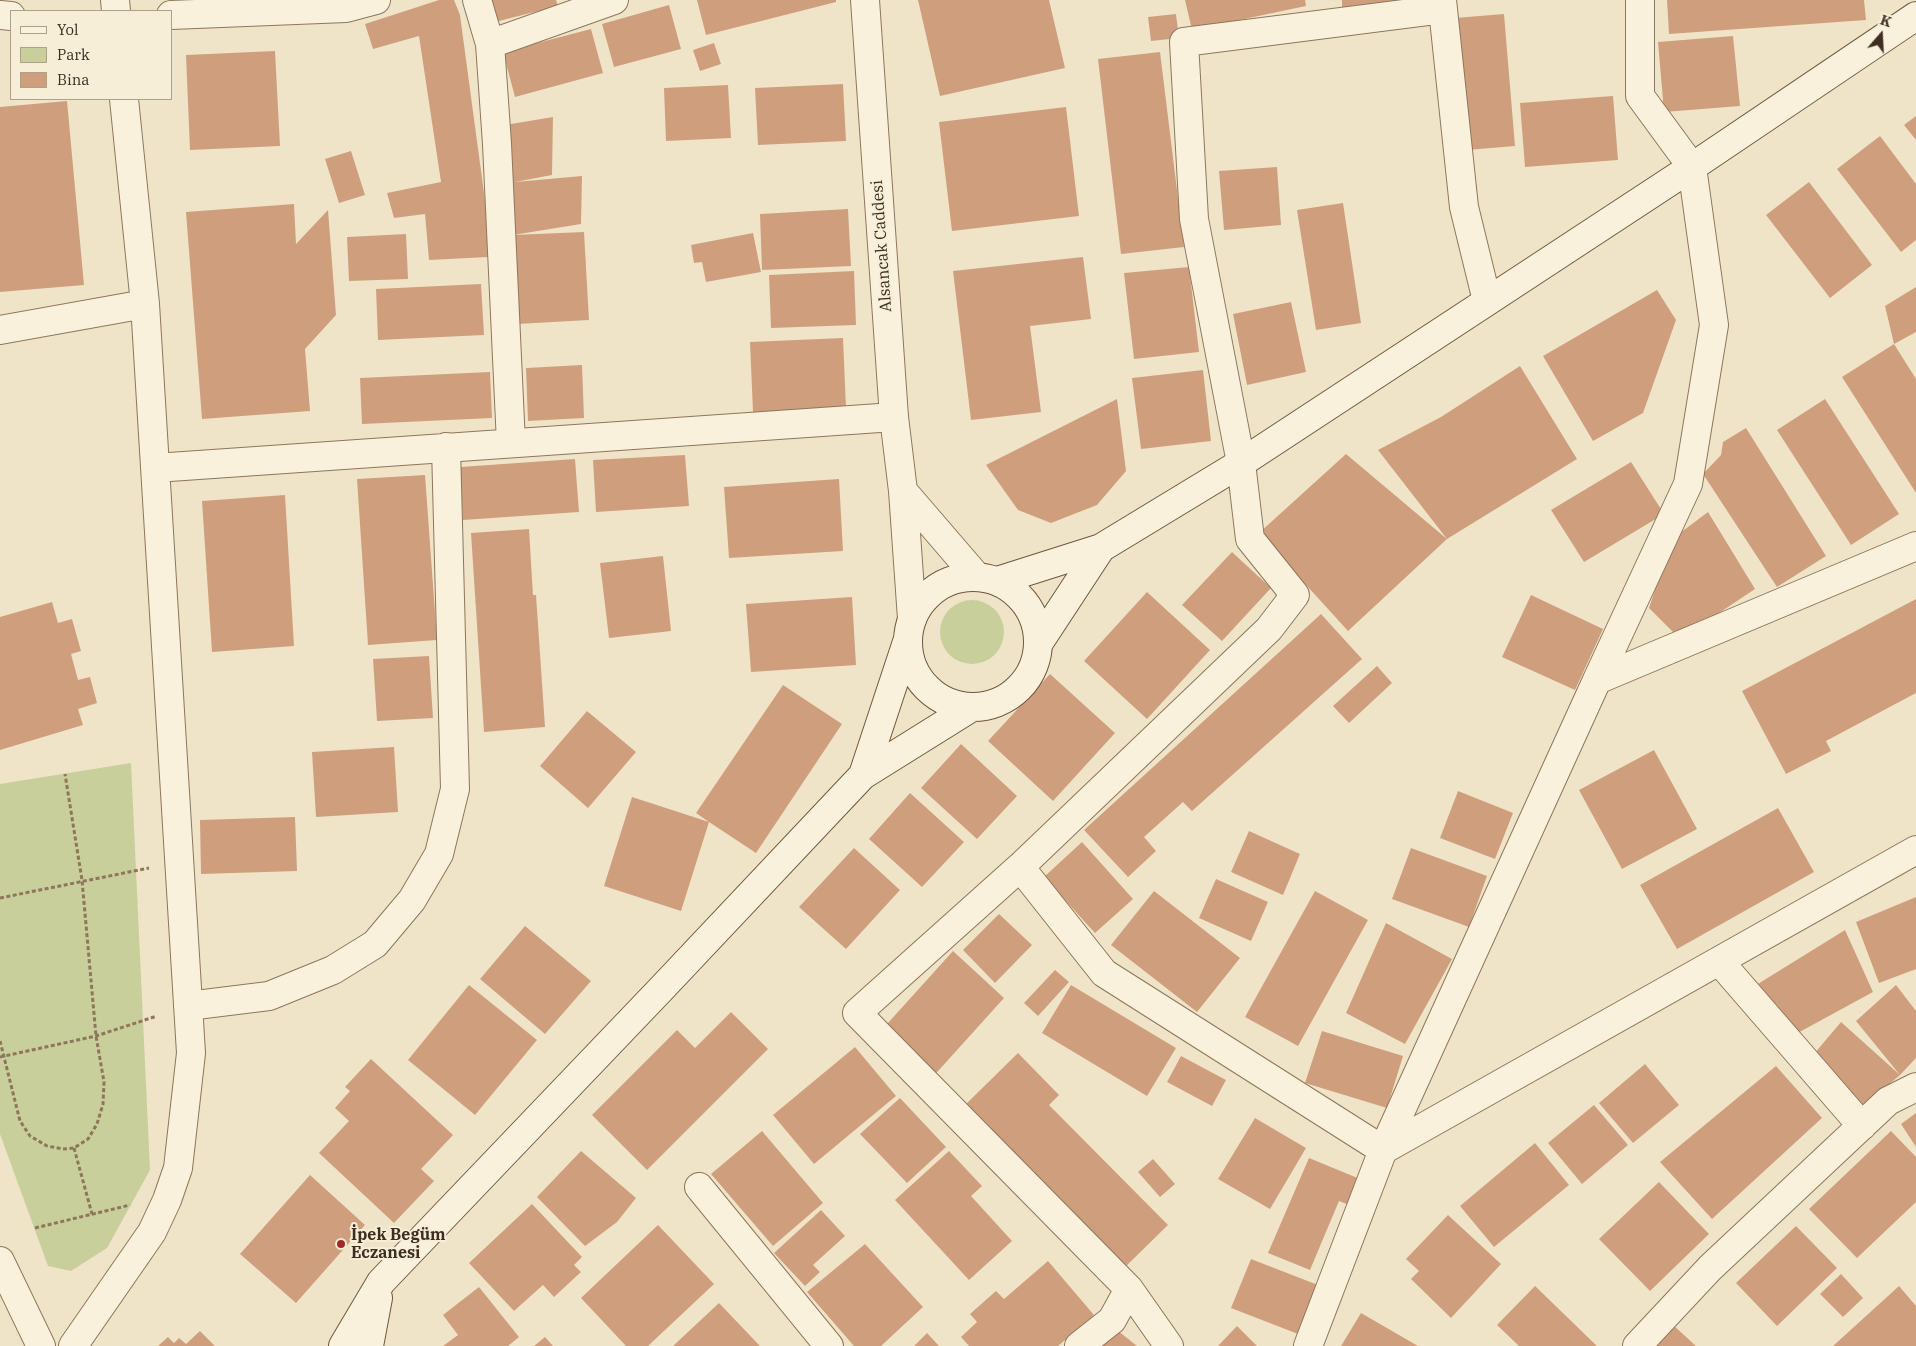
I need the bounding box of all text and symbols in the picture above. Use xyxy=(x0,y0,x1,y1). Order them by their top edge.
legend xyxy=(10,10,172,100)
north arrow xyxy=(1856,10,1906,60)
text: K xyxy=(1878,11,1894,31)
text: Yol xyxy=(57,20,78,39)
text: Park xyxy=(57,45,90,64)
text: Bina xyxy=(57,70,90,89)
street label: Alsancak Caddesi xyxy=(868,179,896,313)
place label: İpek Begüm Eczanesi xyxy=(351,1225,446,1263)
marker: İpek Begüm Eczanesi xyxy=(335,1238,347,1250)

